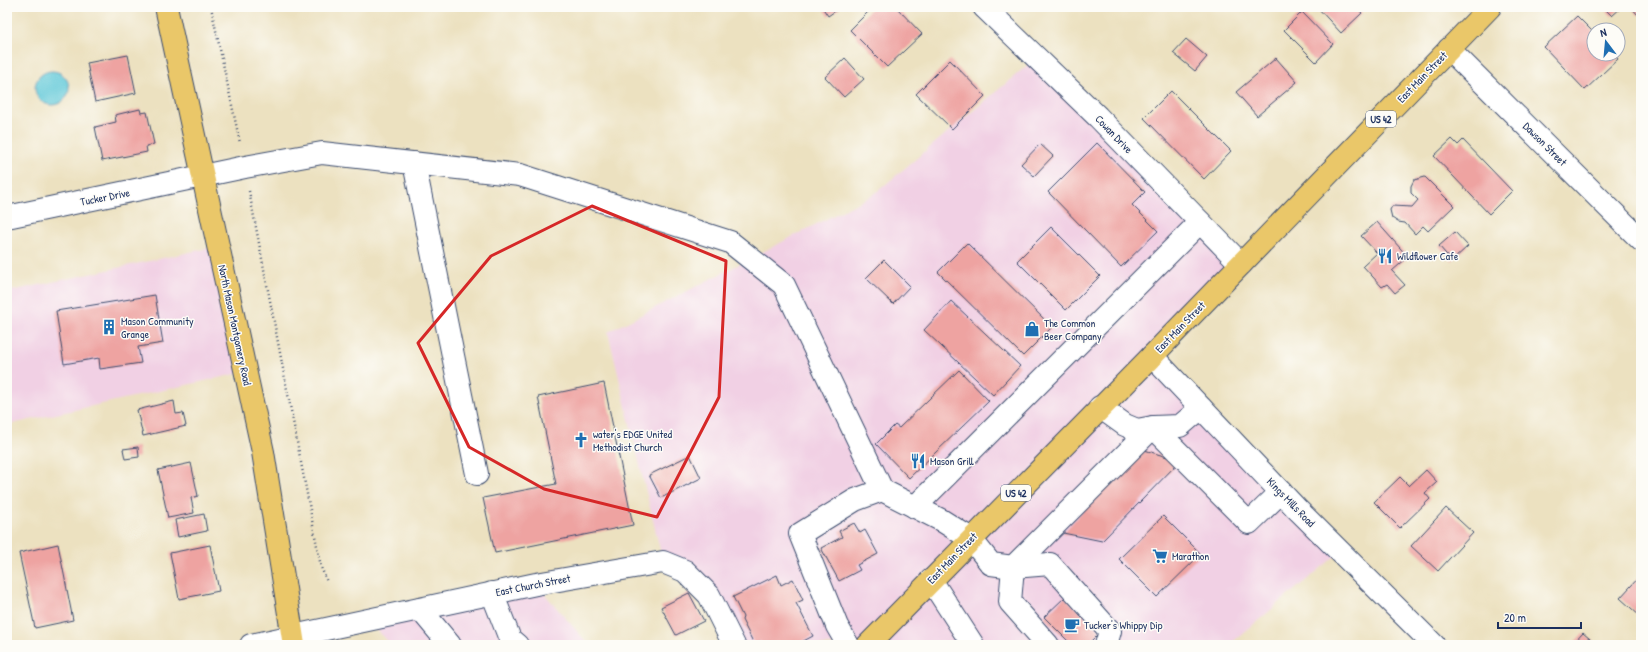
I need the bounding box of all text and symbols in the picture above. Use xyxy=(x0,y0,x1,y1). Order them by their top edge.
north arrow xyxy=(1586,22,1626,62)
text: N xyxy=(1598,25,1608,40)
street label: East Main Street xyxy=(1394,48,1450,106)
road number: US 42 xyxy=(1366,111,1396,127)
street label: Cowan Drive xyxy=(1092,112,1136,157)
street label: Dawson Street xyxy=(1520,119,1570,169)
street label: Tucker Drive xyxy=(79,185,132,209)
restaurant icon: Wildflower Cafe xyxy=(1376,247,1394,265)
place label: Wildflower Cafe xyxy=(1397,249,1459,263)
street label: North Mason Montgomery Road xyxy=(215,263,255,387)
street label: East Main Street xyxy=(1152,298,1208,356)
place label: Mason Community Grange xyxy=(121,314,194,341)
place label: The Common Beer Company xyxy=(1044,316,1102,343)
building icon: Mason Community Grange xyxy=(100,318,118,336)
shop icon: The Common Beer Company xyxy=(1023,320,1041,338)
place label: water's EDGE United Methodist Church xyxy=(593,427,673,454)
church icon: water's EDGE United Methodist Church xyxy=(572,431,590,449)
restaurant icon: Mason Grill xyxy=(909,452,927,470)
place label: Mason Grill xyxy=(930,454,974,468)
street label: Kings Mills Road xyxy=(1264,474,1319,530)
road number: US 42 xyxy=(1001,485,1031,501)
street label: East Main Street xyxy=(924,529,980,587)
supermarket icon: Marathon xyxy=(1151,547,1169,565)
place label: Marathon xyxy=(1172,549,1209,563)
street label: East Church Street xyxy=(494,571,572,599)
scale bar xyxy=(1498,604,1581,630)
text: 20 m xyxy=(1504,609,1526,626)
cafe icon: Tucker's Whippy Dip xyxy=(1063,616,1081,634)
place label: Tucker's Whippy Dip xyxy=(1084,618,1163,632)

